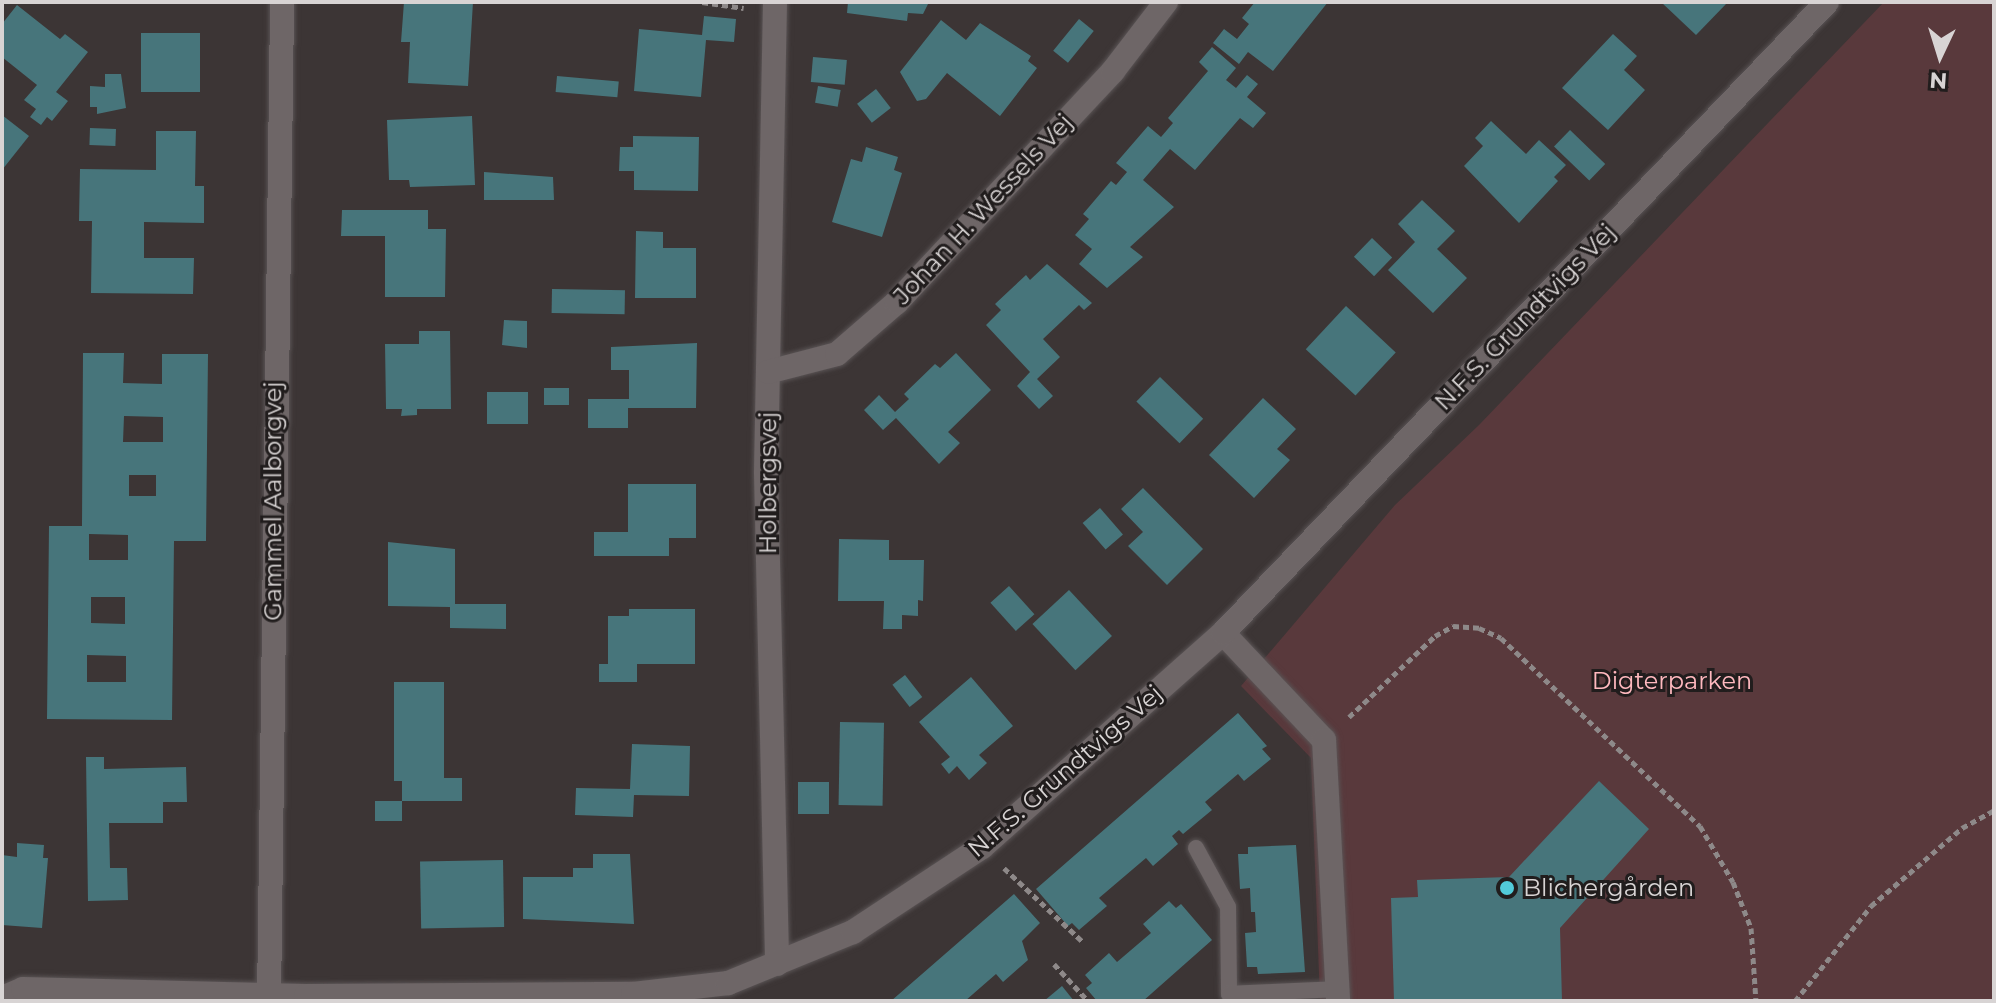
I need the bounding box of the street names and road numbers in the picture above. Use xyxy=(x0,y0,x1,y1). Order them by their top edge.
street label: Johan H. Wessels Vej xyxy=(887,108,1079,310)
street label: N.F.S. Grundtvigs Vej xyxy=(1429,218,1621,416)
street label: Gammel Aalborgvej xyxy=(259,381,287,621)
street label: Holbergsvej xyxy=(754,412,782,554)
street label: N.F.S. Grundtvigs Vej xyxy=(962,679,1168,863)

